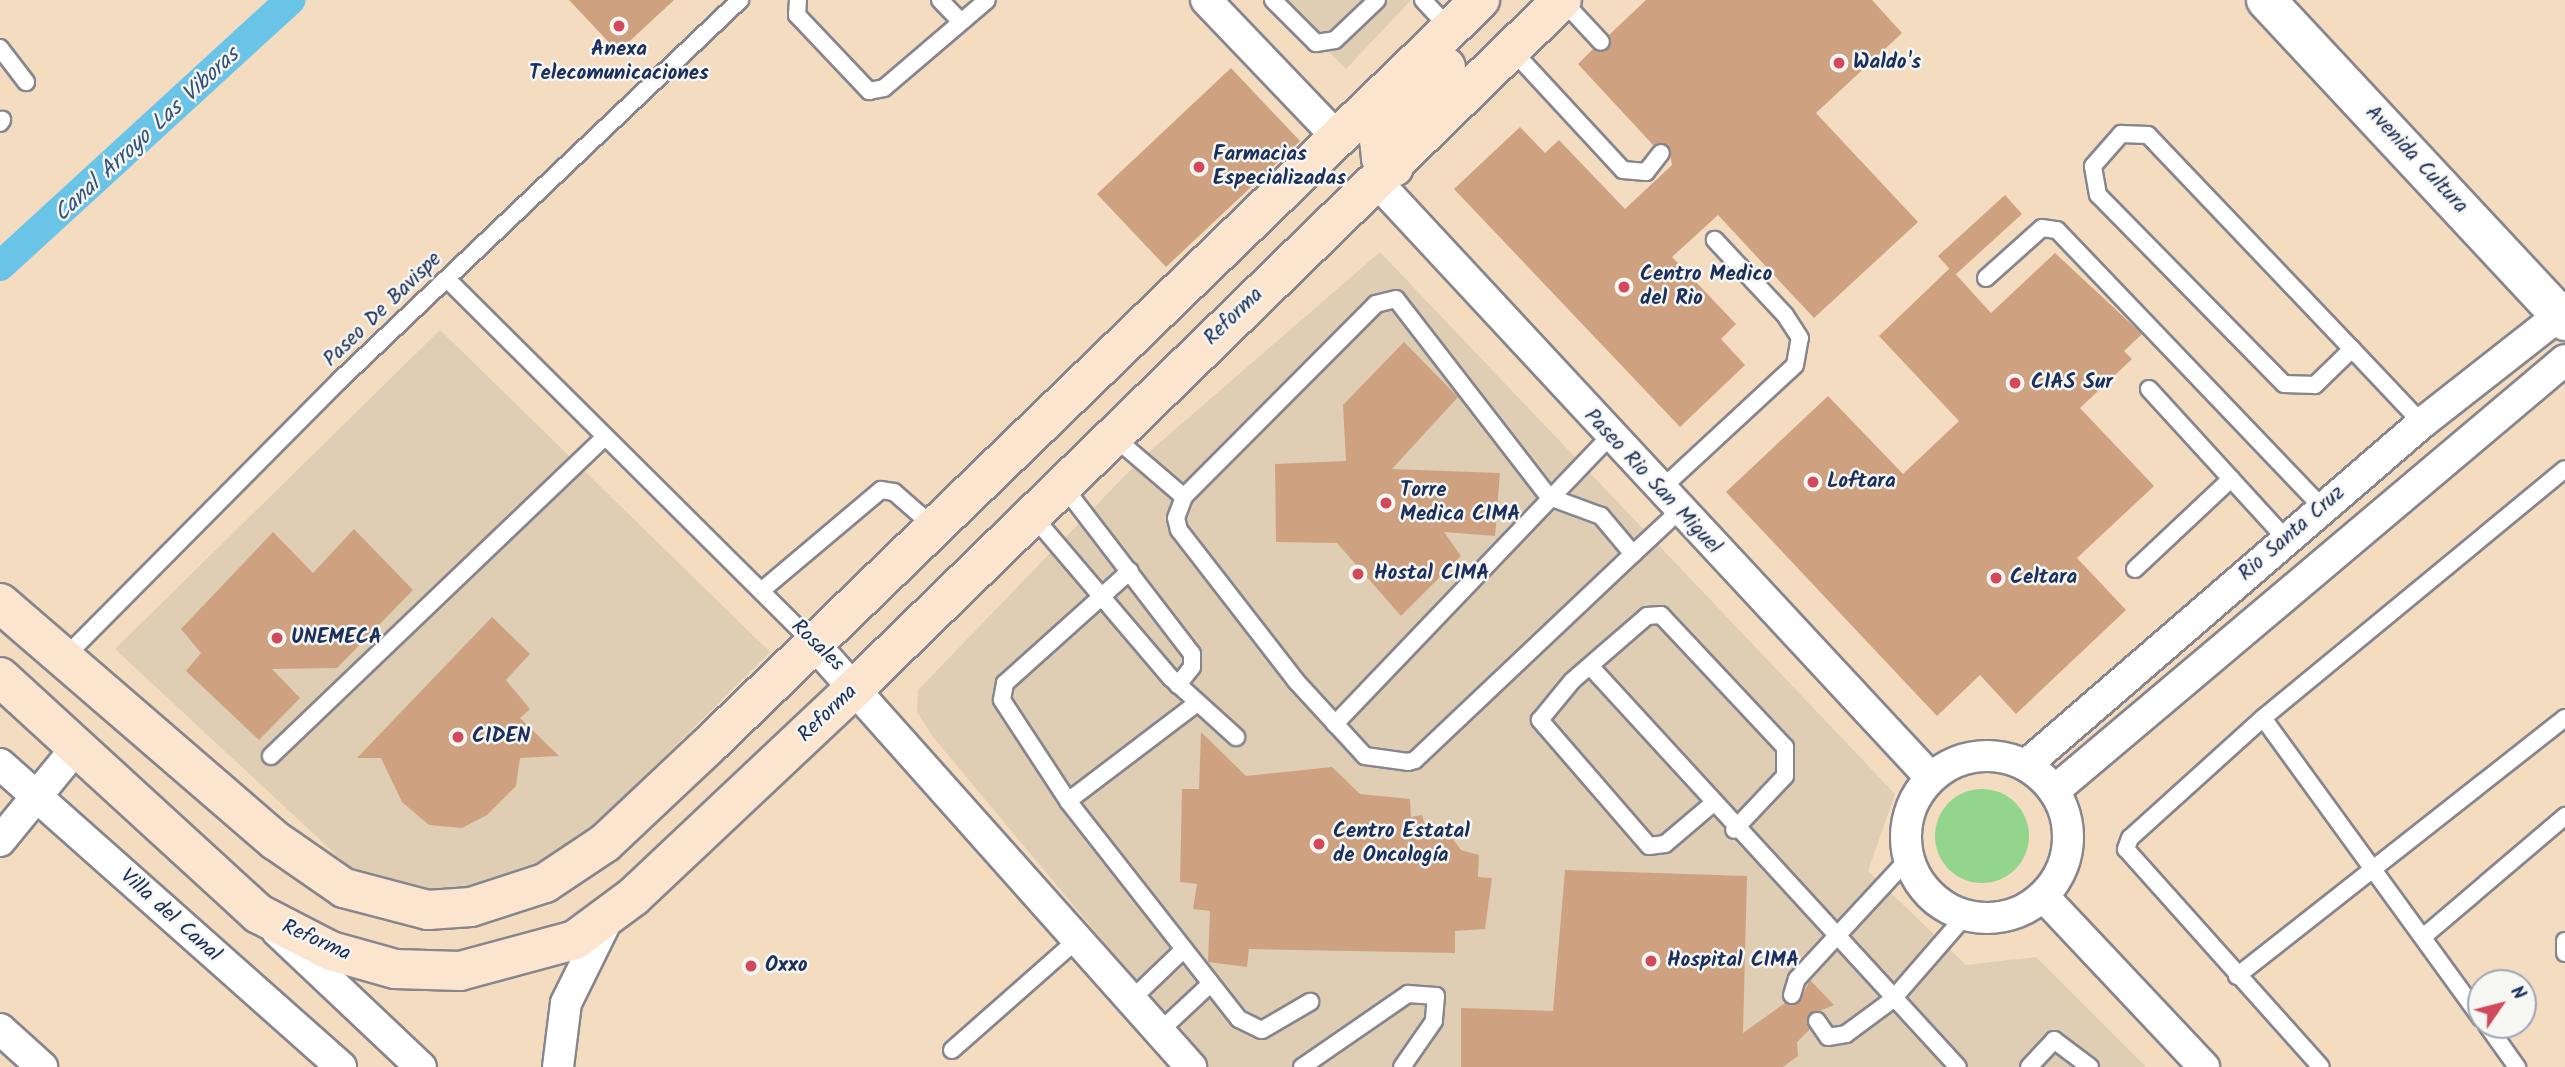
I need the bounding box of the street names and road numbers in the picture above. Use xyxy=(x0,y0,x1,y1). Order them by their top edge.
street label: Avenida Cultura xyxy=(2359,101,2473,219)
street label: Paseo De Bavispe xyxy=(319,247,447,373)
street label: Reforma xyxy=(1199,283,1269,351)
street label: Paseo Rio San Miguel xyxy=(1578,404,1726,560)
street label: Rio Santa Cruz xyxy=(2234,481,2350,587)
street label: Rosales xyxy=(785,615,849,677)
street label: Reforma xyxy=(793,680,863,748)
street label: Villa del Canal xyxy=(114,864,226,968)
street label: Reforma xyxy=(278,915,354,967)

